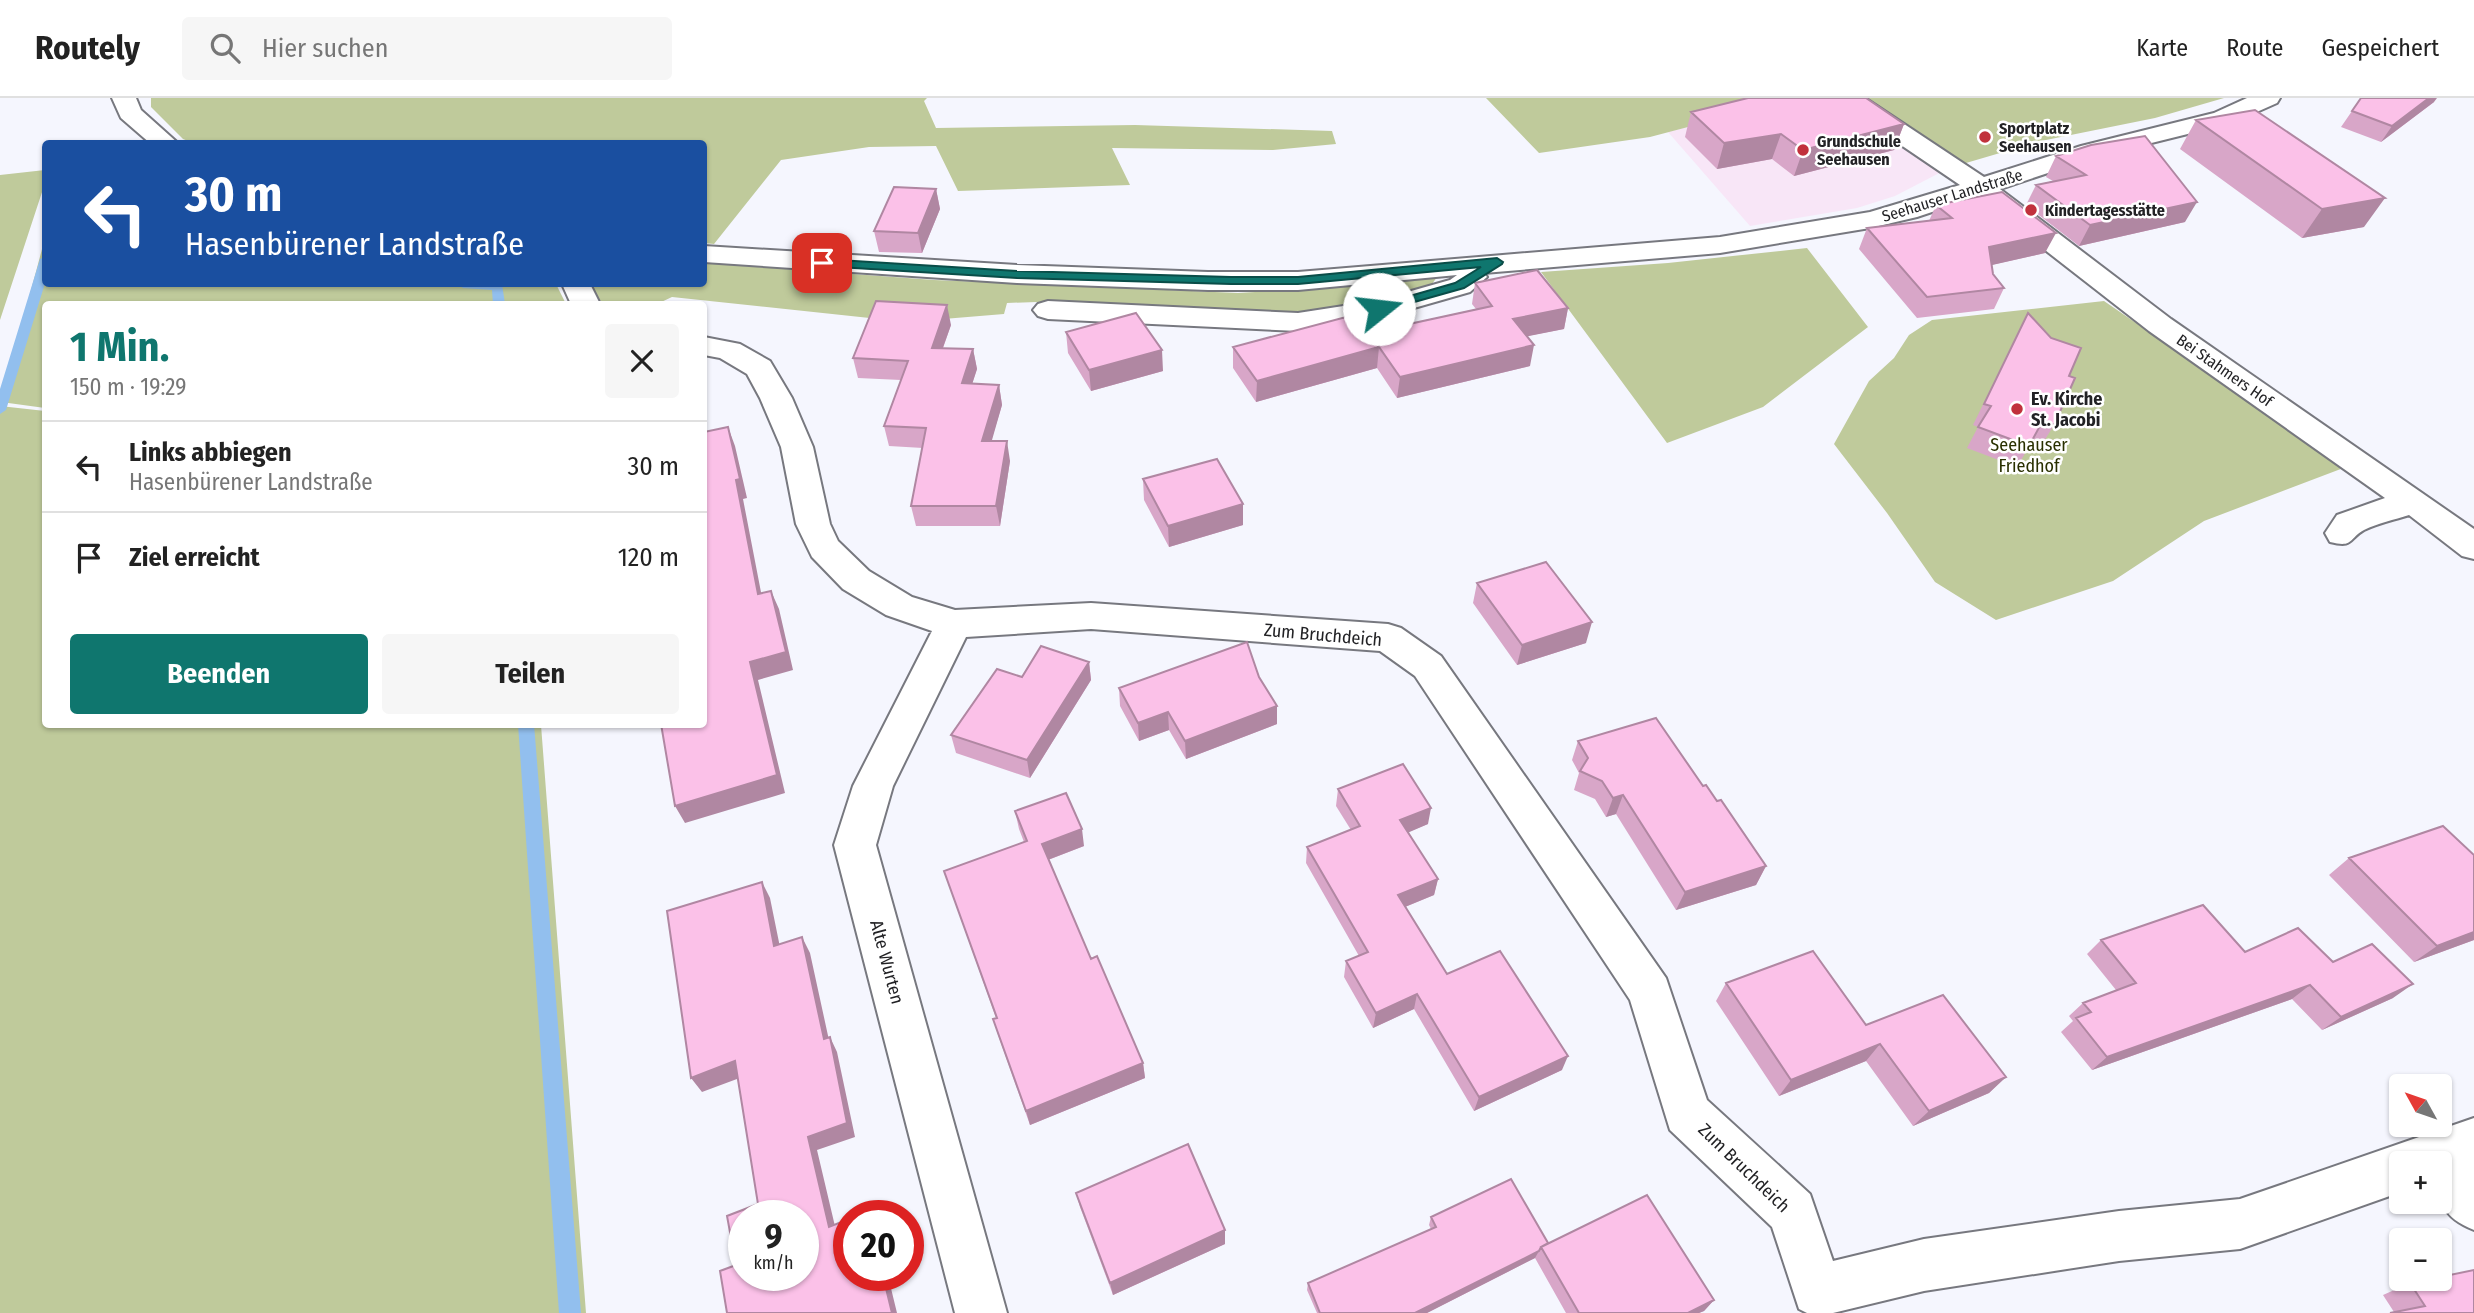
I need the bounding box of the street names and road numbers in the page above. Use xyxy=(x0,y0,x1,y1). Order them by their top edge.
street label: Seehauser Landstraße xyxy=(1880,165,2025,226)
street label: Bei Stahmers Hof xyxy=(2173,330,2277,411)
street label: Zum Bruchdeich xyxy=(1263,619,1383,651)
street label: Alte Wurten xyxy=(865,918,909,1006)
street label: Zum Bruchdeich xyxy=(1694,1119,1794,1217)

